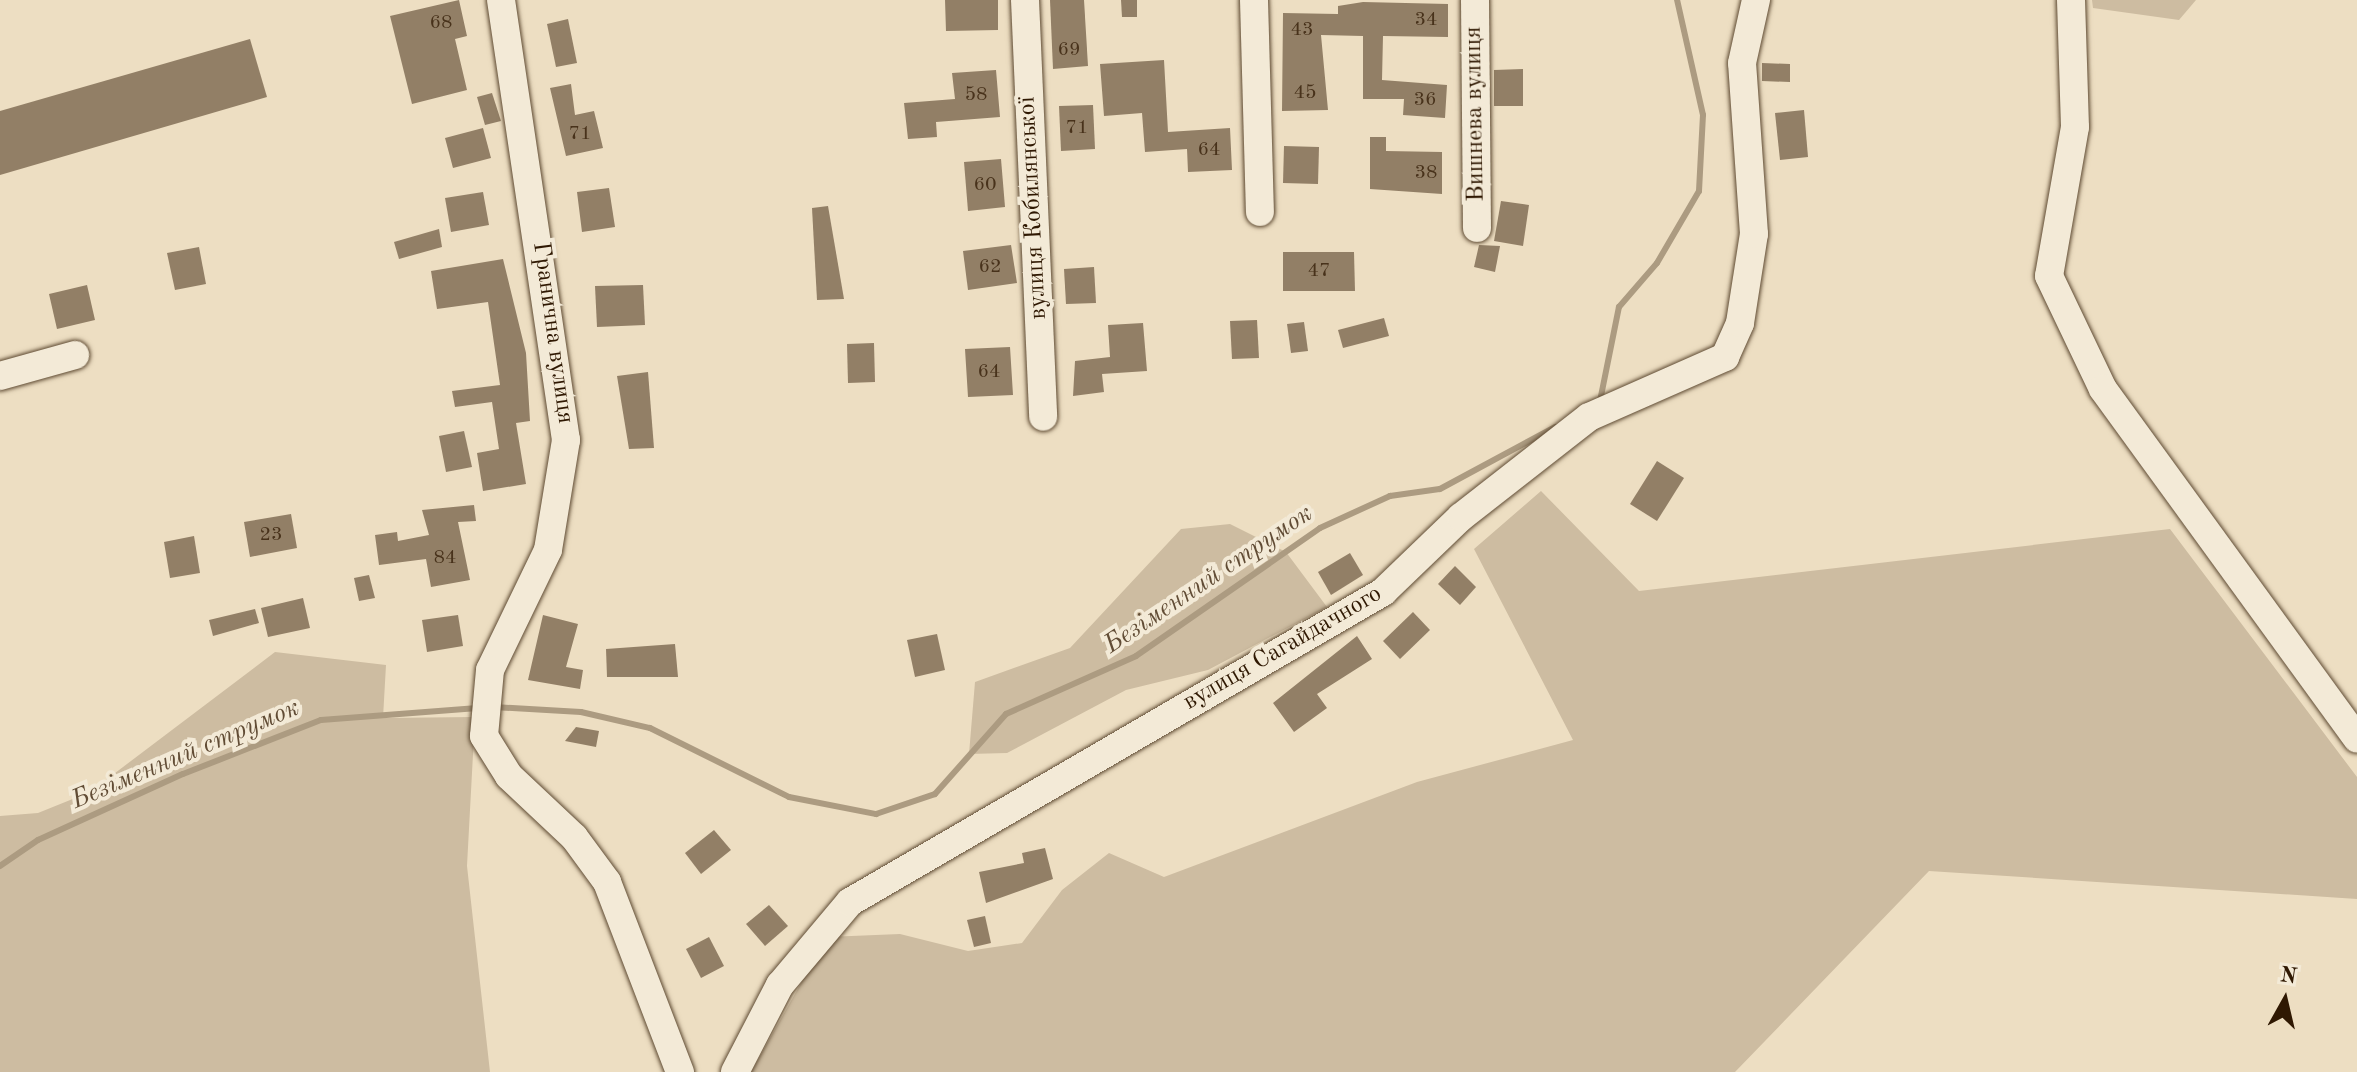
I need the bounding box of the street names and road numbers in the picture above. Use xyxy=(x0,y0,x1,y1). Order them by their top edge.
street label: Вишнева вулиця xyxy=(1460,26,1492,202)
street label: вулиця Кобилянської xyxy=(1014,96,1054,320)
street label: Гранична вулиця xyxy=(525,240,579,426)
street label: вулиця Сагайдачного xyxy=(1179,580,1387,718)

